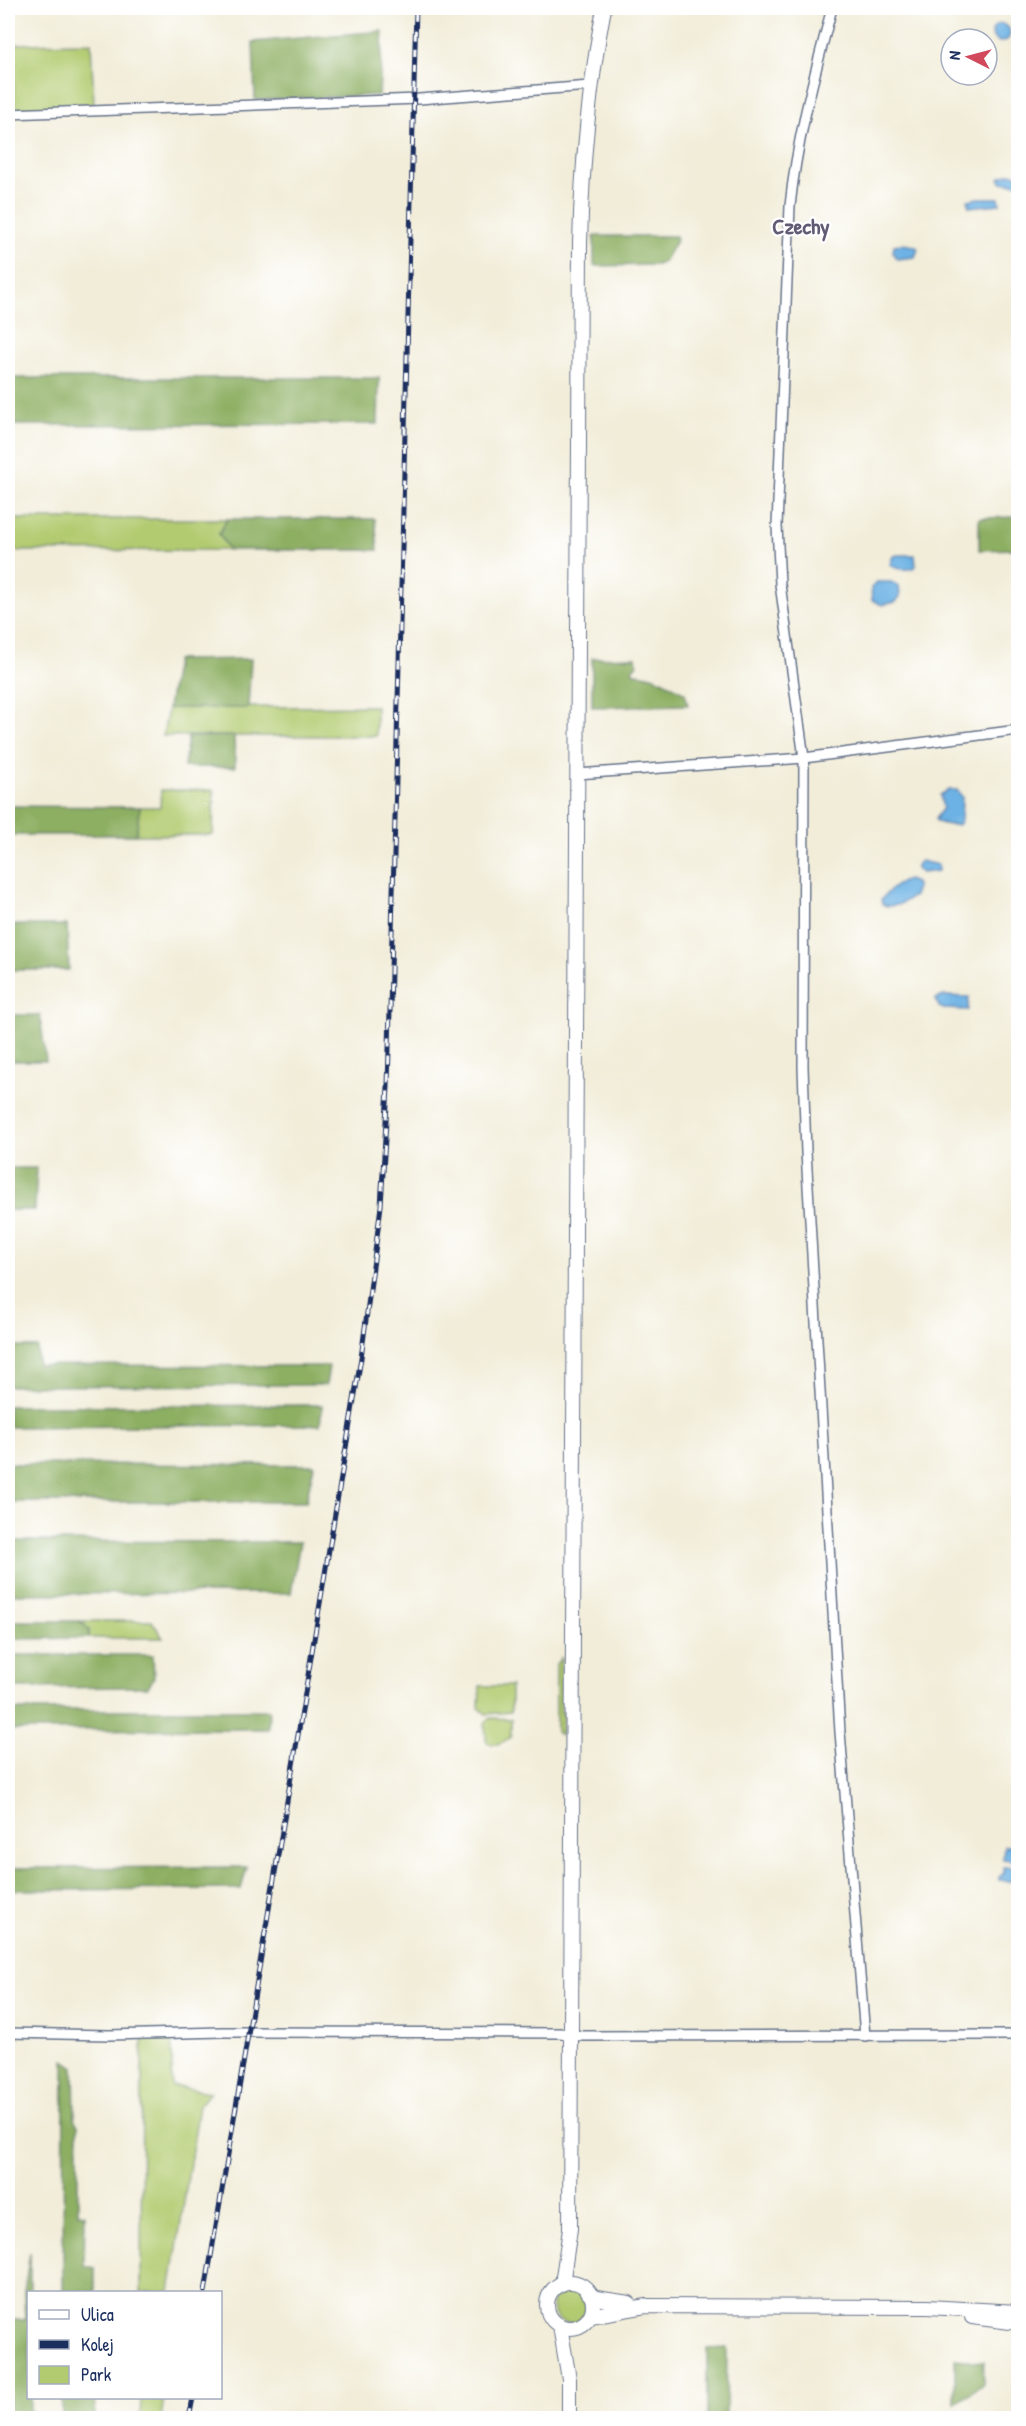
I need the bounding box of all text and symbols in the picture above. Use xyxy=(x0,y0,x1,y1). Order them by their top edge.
north arrow xyxy=(939,27,999,87)
text: N xyxy=(943,50,966,61)
district label: Czechy xyxy=(772,211,830,242)
legend xyxy=(27,2291,222,2399)
text: Ulica xyxy=(81,2302,114,2327)
text: Kolej xyxy=(81,2332,114,2357)
text: Park xyxy=(81,2362,112,2387)

